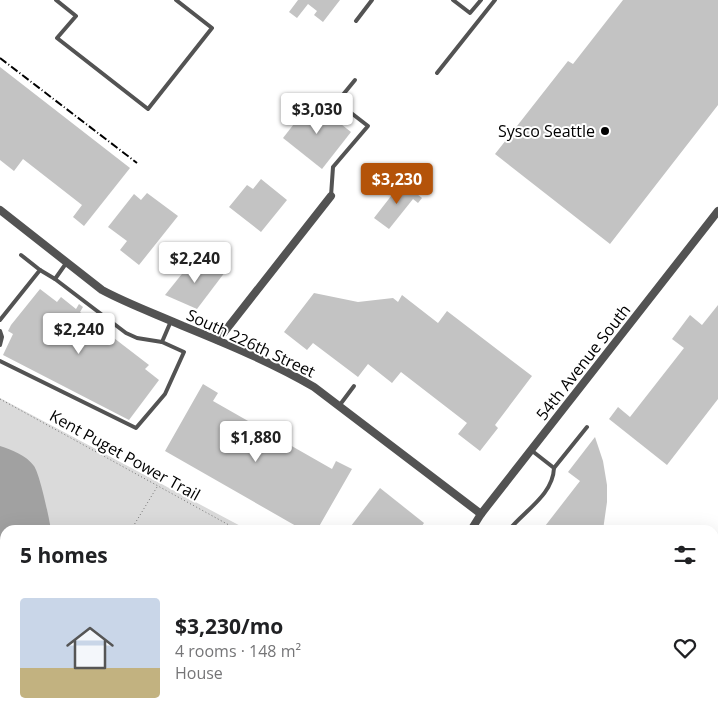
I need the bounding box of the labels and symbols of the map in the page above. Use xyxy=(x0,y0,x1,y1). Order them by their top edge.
pin: $3,030 xyxy=(276,92,358,135)
place label: Sysco Seattle xyxy=(498,120,595,142)
marker: Sysco Seattle xyxy=(599,125,611,137)
pin: $3,230 xyxy=(356,162,438,205)
pin: $2,240 xyxy=(154,242,236,284)
street label: 54th Avenue South xyxy=(531,299,635,425)
street label: South 226th Street xyxy=(183,304,319,383)
pin: $2,240 xyxy=(38,312,120,355)
street label: Kent Puget Power Trail xyxy=(46,404,204,506)
pin: $1,880 xyxy=(215,420,297,463)

